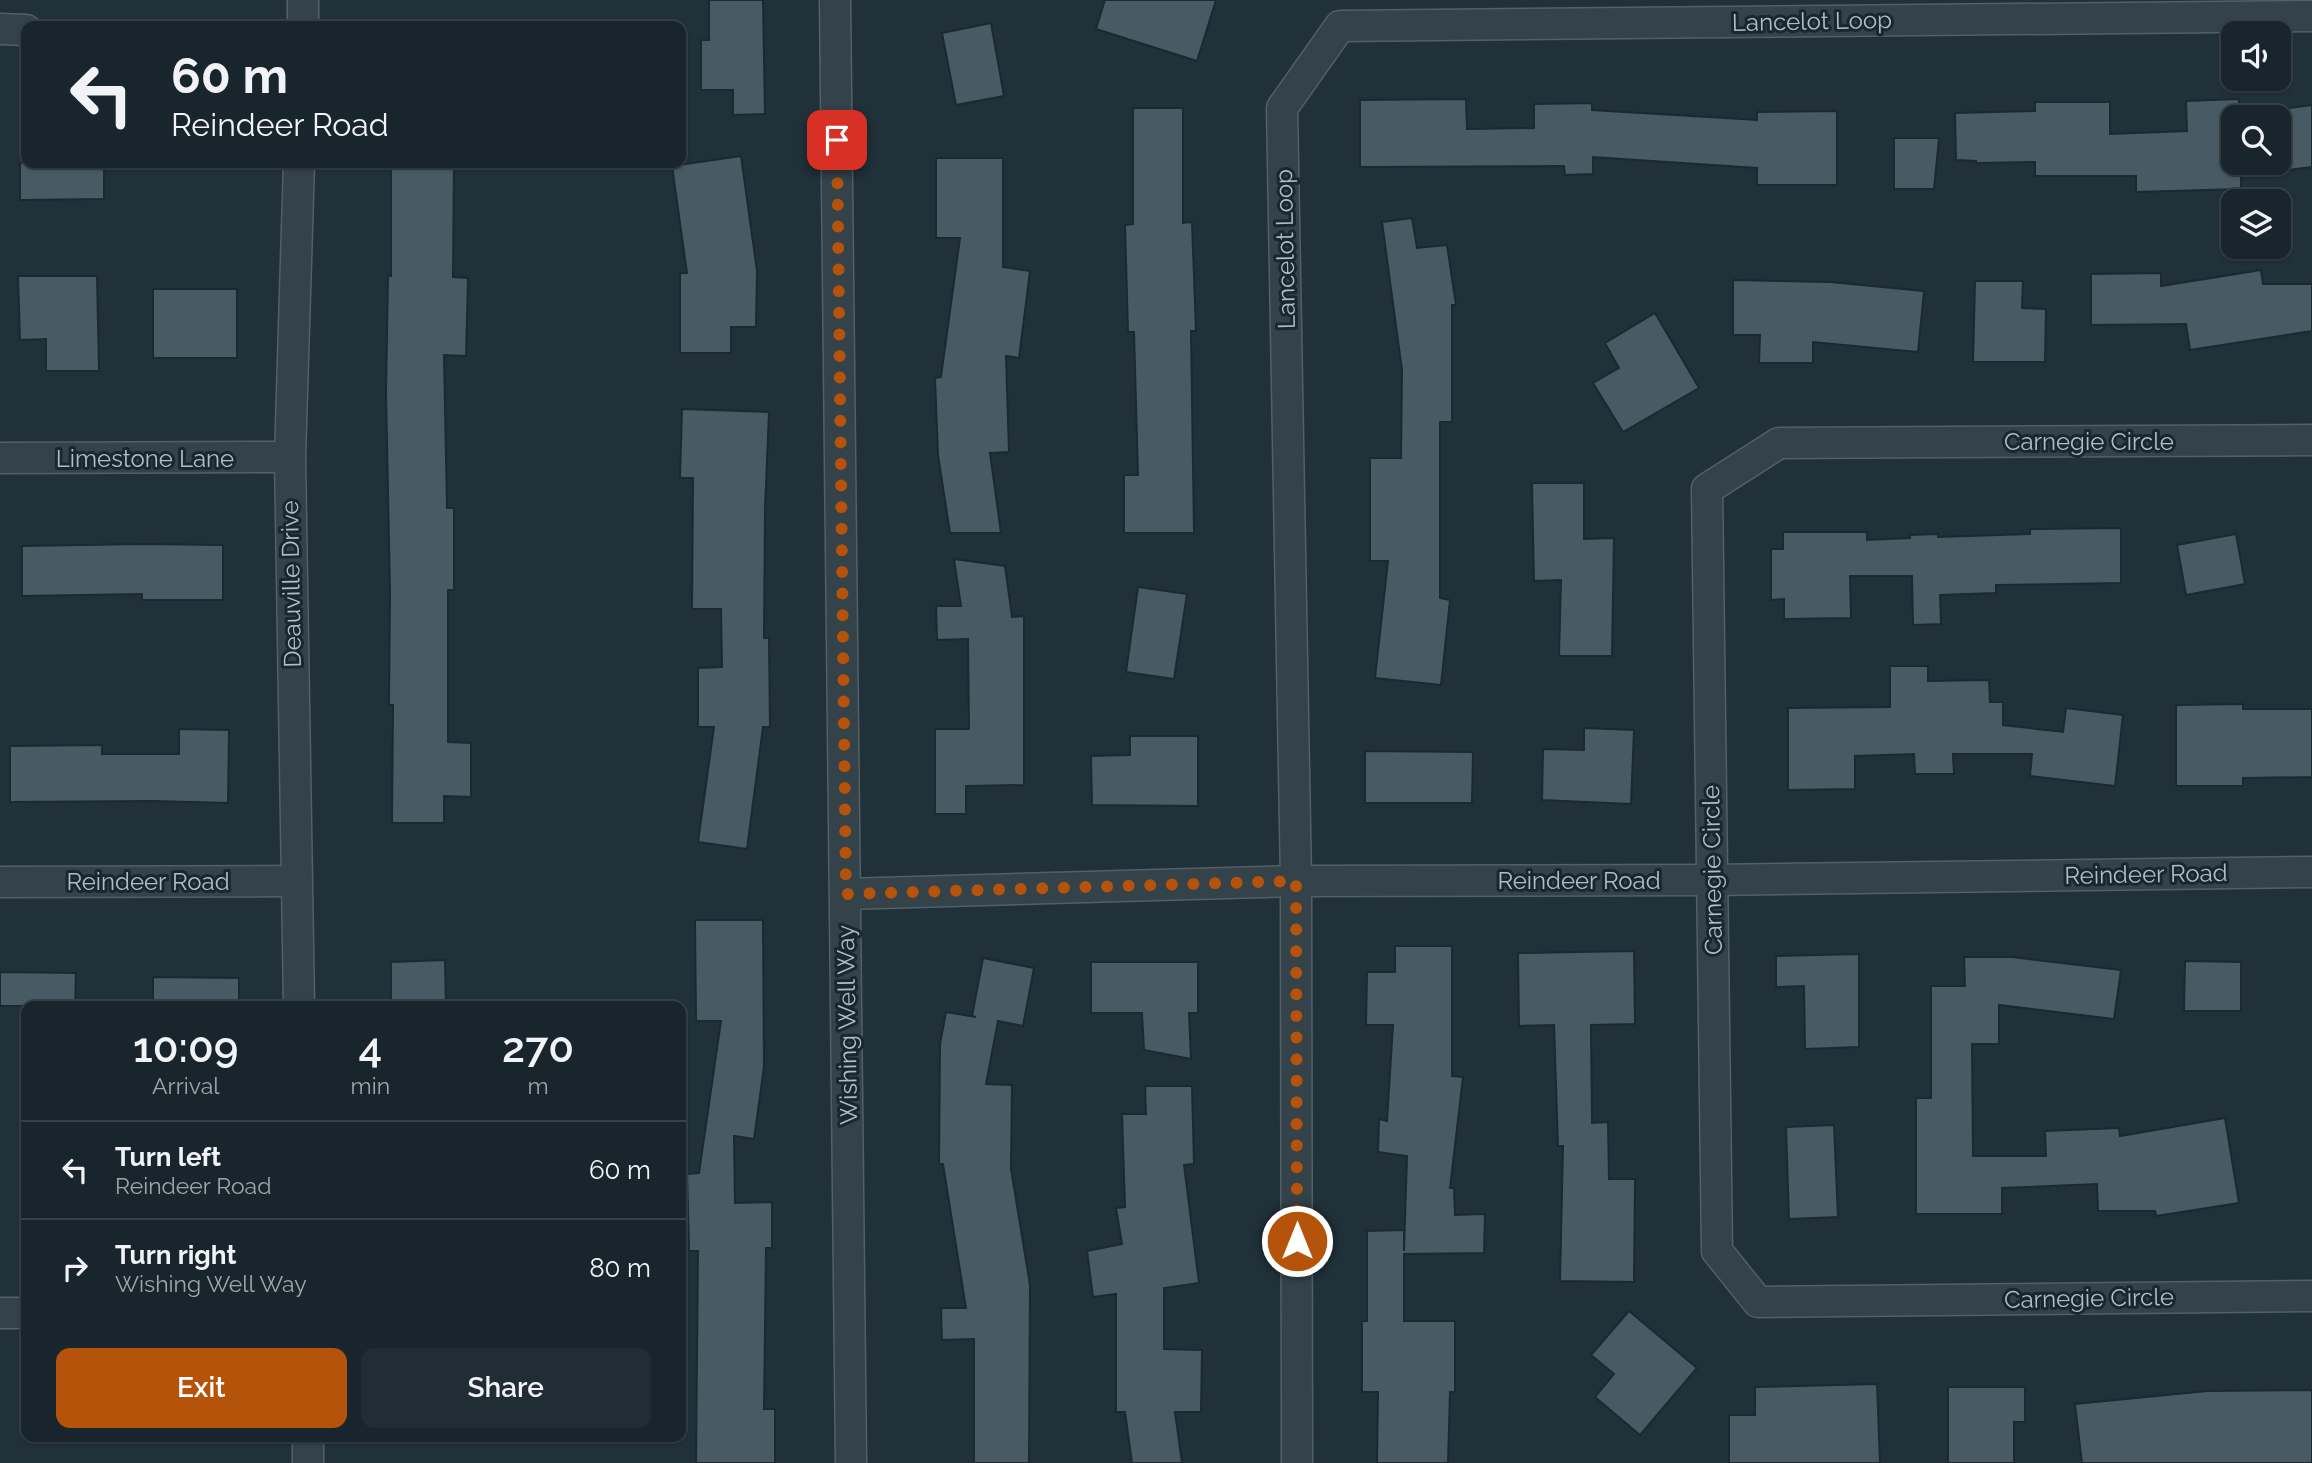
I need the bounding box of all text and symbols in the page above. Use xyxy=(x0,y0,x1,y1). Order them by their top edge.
street label: Lancelot Loop xyxy=(1732,5,1892,37)
map controls xyxy=(2221,21,2291,259)
button: sound xyxy=(2221,21,2291,91)
text: 60 m xyxy=(171,47,288,104)
icon: left xyxy=(56,49,147,140)
button: search xyxy=(2221,105,2291,175)
text: Reindeer Road xyxy=(171,106,389,143)
pin xyxy=(807,110,867,170)
icon: arrive xyxy=(818,121,856,159)
street label: Lancelot Loop xyxy=(1269,169,1301,329)
button: layers xyxy=(2221,189,2291,259)
street label: Carnegie Circle xyxy=(2004,427,2174,456)
street label: Limestone Lane xyxy=(56,444,234,473)
street label: Deauville Drive xyxy=(275,500,307,668)
street label: Carnegie Circle xyxy=(1696,785,1728,955)
street label: Reindeer Road xyxy=(2064,858,2228,890)
street label: Reindeer Road xyxy=(1497,866,1661,895)
street label: Reindeer Road xyxy=(66,867,230,896)
street label: Wishing Well Way xyxy=(831,925,863,1125)
text: 10:09 xyxy=(133,1023,238,1072)
text: 4 xyxy=(358,1023,382,1072)
text: 270 xyxy=(502,1023,574,1072)
text: Arrival xyxy=(152,1072,219,1099)
text: min xyxy=(351,1072,390,1099)
text: m xyxy=(527,1072,549,1099)
text: Turn left xyxy=(115,1142,221,1172)
icon: left xyxy=(56,1151,94,1189)
text: 60 m xyxy=(589,1155,651,1185)
text: Reindeer Road xyxy=(115,1172,271,1199)
position arrow xyxy=(1260,1204,1334,1278)
text: Turn right xyxy=(115,1240,236,1270)
icon: right xyxy=(56,1249,94,1287)
text: 80 m xyxy=(589,1253,651,1283)
text: Wishing Well Way xyxy=(115,1270,307,1297)
street label: Carnegie Circle xyxy=(2004,1282,2174,1314)
button: Exit xyxy=(56,1348,347,1428)
button: Share xyxy=(361,1348,651,1428)

